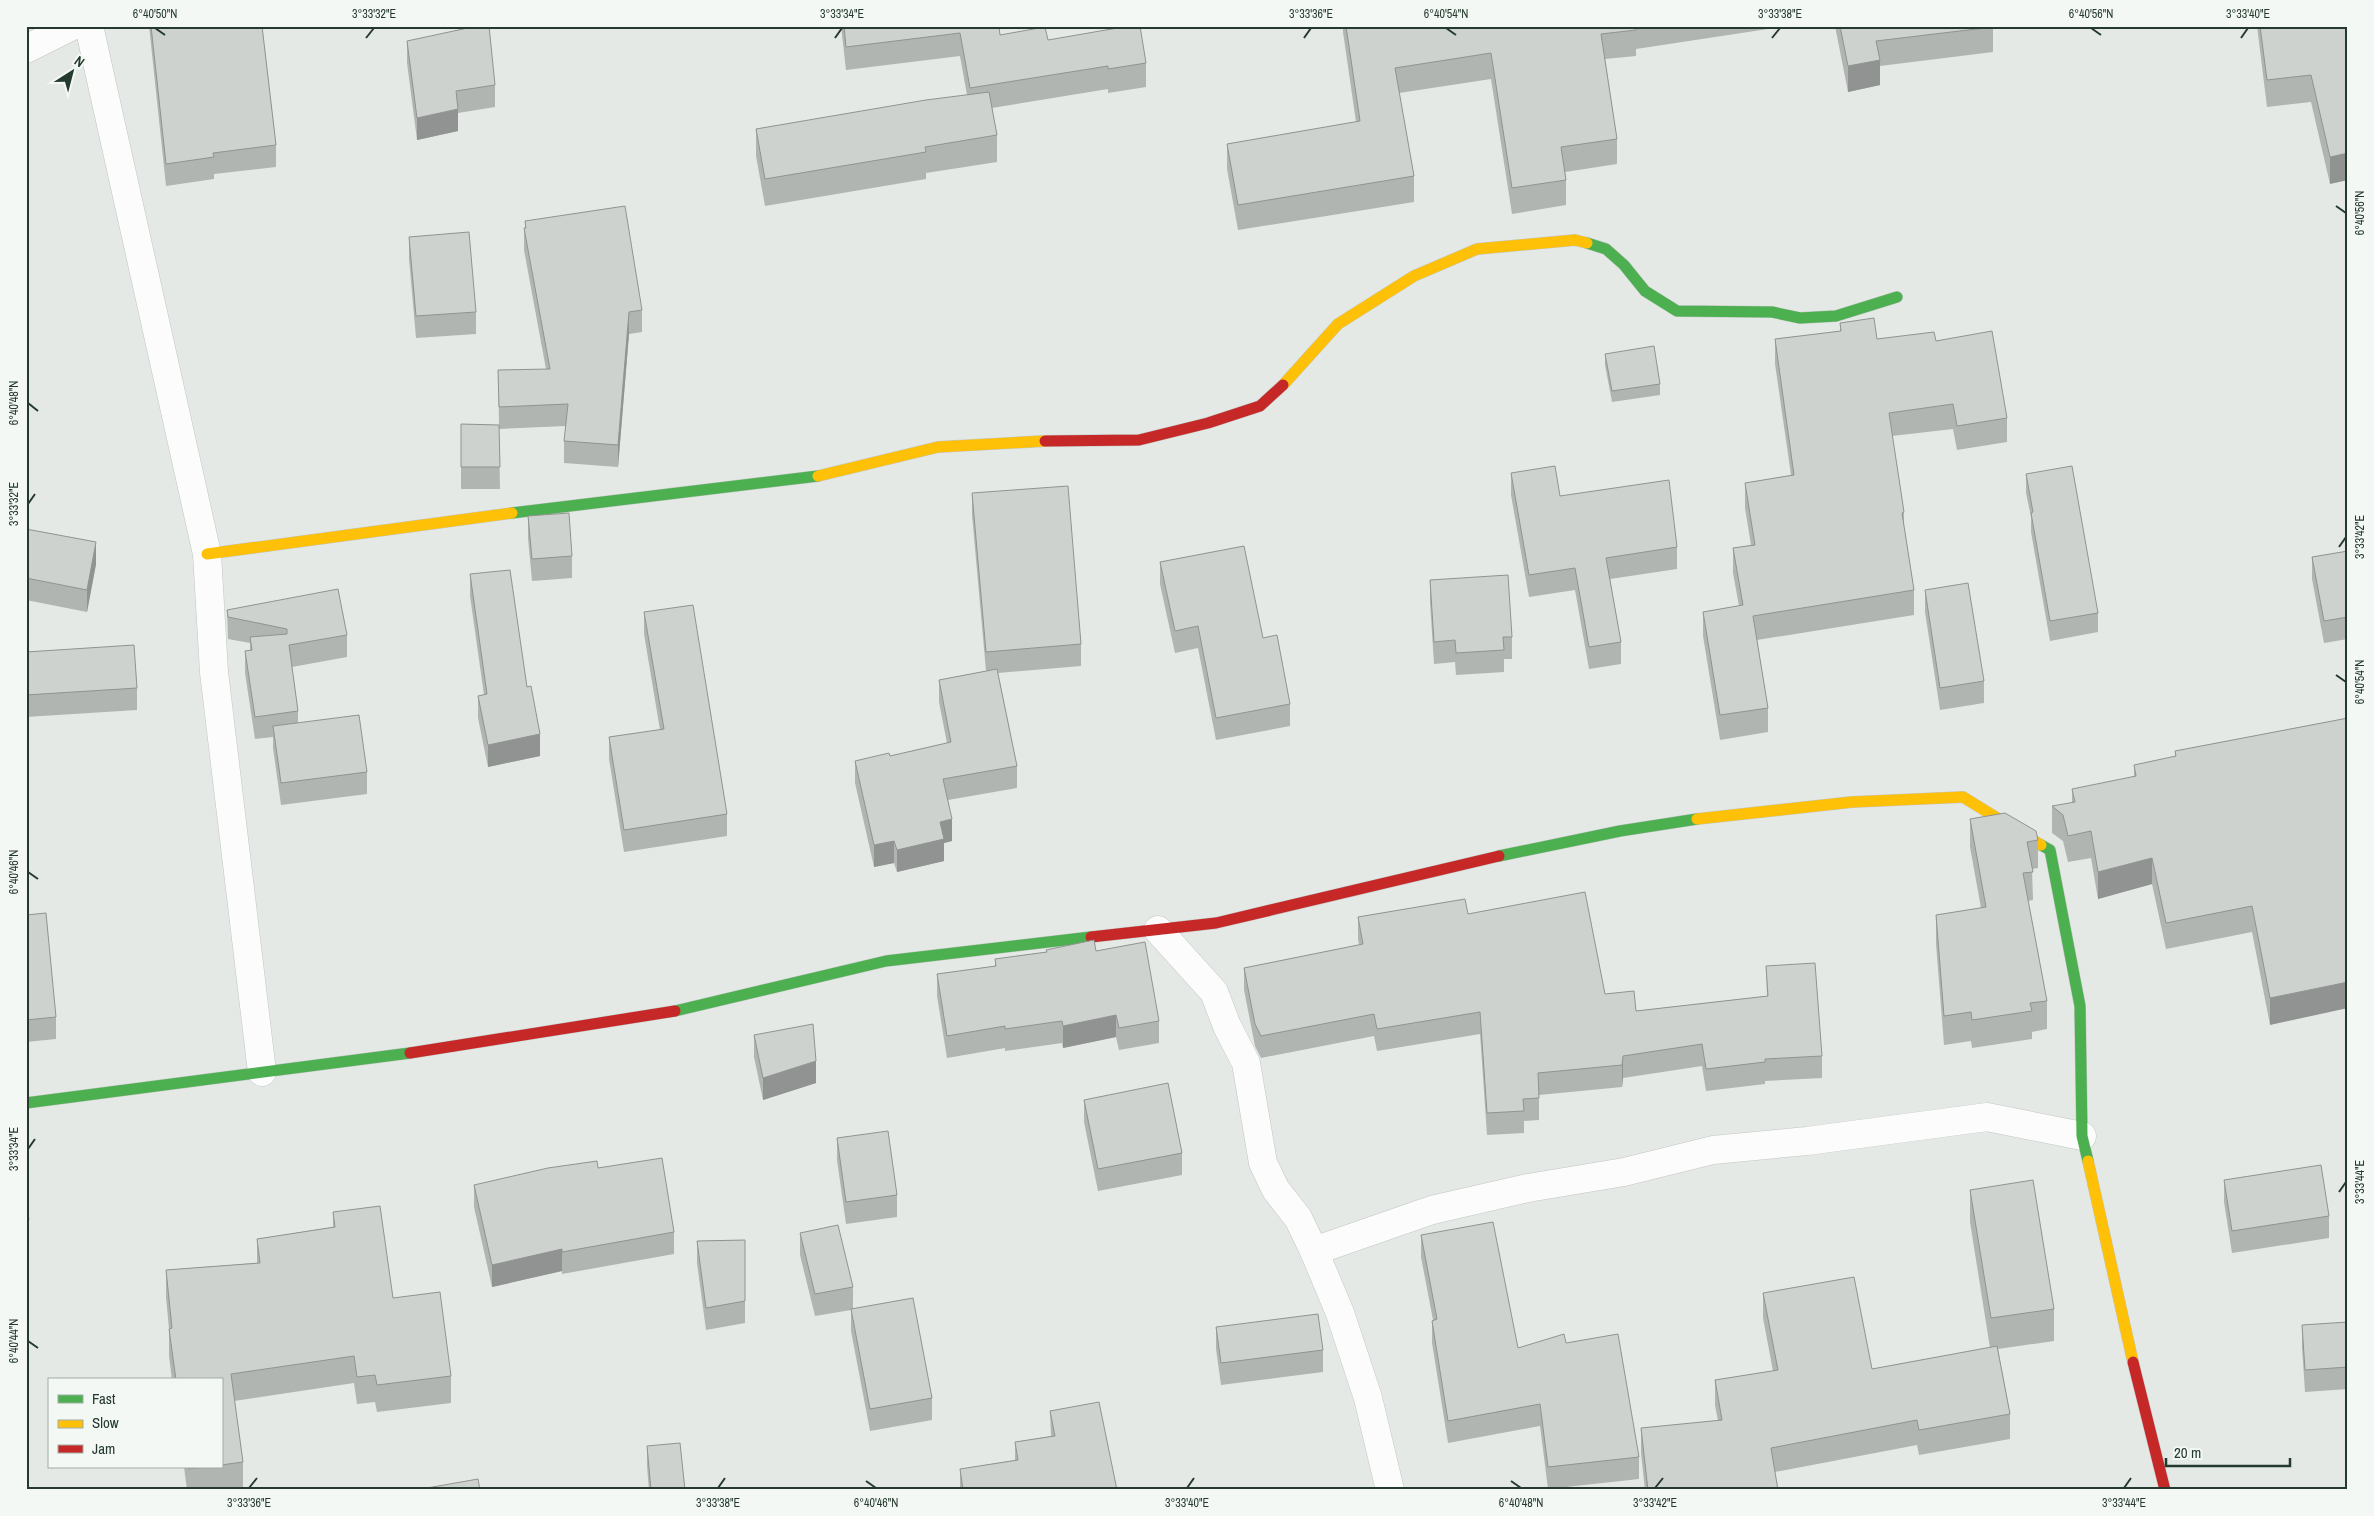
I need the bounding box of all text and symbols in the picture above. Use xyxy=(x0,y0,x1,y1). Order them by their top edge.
text: 6°40'50"N xyxy=(133,6,177,22)
text: 3°33'32"E xyxy=(352,6,396,22)
text: 3°33'34"E xyxy=(820,6,864,22)
text: 3°33'36"E xyxy=(1289,6,1333,22)
text: 6°40'54"N xyxy=(1424,6,1468,22)
text: 3°33'38"E xyxy=(1758,6,1802,22)
text: 6°40'56"N xyxy=(2069,6,2113,22)
text: 3°33'40"E xyxy=(2226,6,2270,22)
north arrow xyxy=(48,48,98,98)
text: N xyxy=(71,52,88,71)
text: 6°40'56"N xyxy=(2352,191,2368,235)
text: 6°40'48"N xyxy=(6,381,22,425)
text: 3°33'32"E xyxy=(6,482,22,526)
text: 3°33'42"E xyxy=(2352,515,2368,559)
text: 6°40'54"N xyxy=(2352,660,2368,704)
text: 6°40'46"N xyxy=(6,850,22,894)
text: 3°33'34"E xyxy=(6,1127,22,1171)
text: 3°33'44"E xyxy=(2352,1160,2368,1204)
text: 6°40'44"N xyxy=(6,1319,22,1363)
legend xyxy=(48,1378,222,1468)
text: Fast xyxy=(92,1388,116,1409)
text: Slow xyxy=(92,1412,119,1433)
scale bar xyxy=(2166,1436,2290,1468)
text: Jam xyxy=(92,1438,115,1459)
text: 20 m xyxy=(2174,1442,2201,1463)
text: 3°33'36"E xyxy=(227,1495,271,1511)
text: 3°33'38"E xyxy=(696,1495,740,1511)
text: 6°40'46"N xyxy=(854,1495,898,1511)
text: 3°33'40"E xyxy=(1165,1495,1209,1511)
text: 6°40'48"N xyxy=(1499,1495,1543,1511)
text: 3°33'42"E xyxy=(1633,1495,1677,1511)
text: 3°33'44"E xyxy=(2102,1495,2146,1511)

